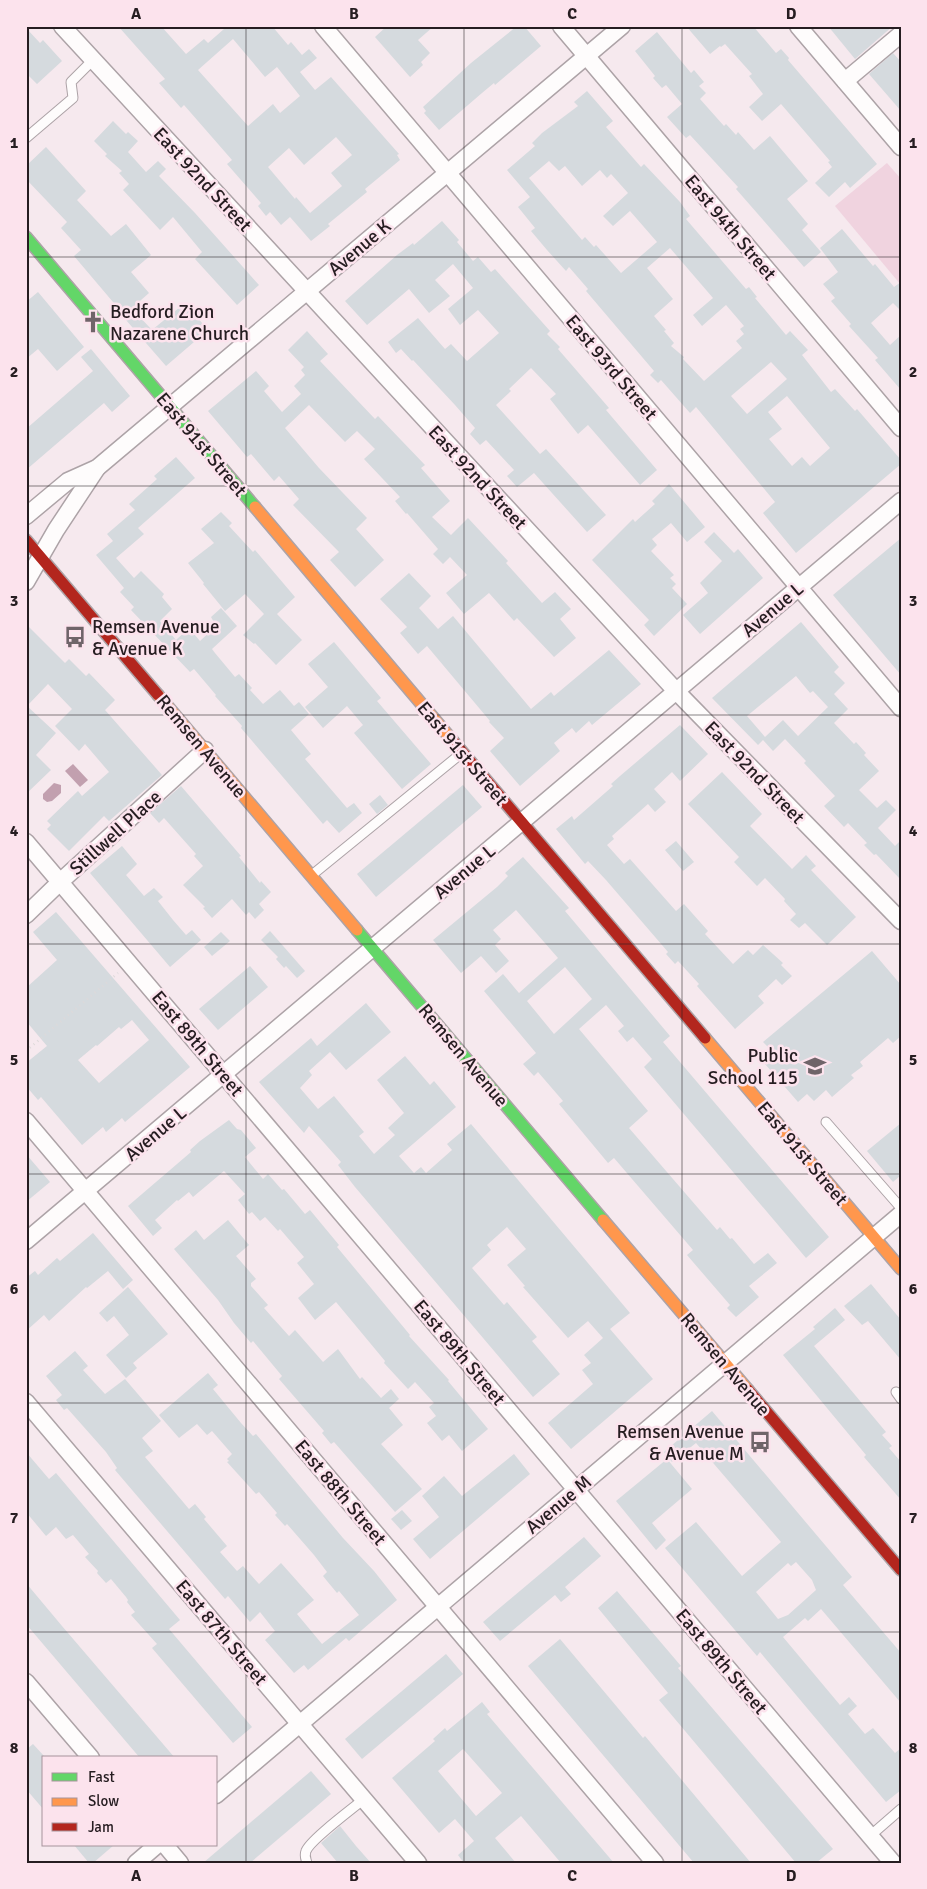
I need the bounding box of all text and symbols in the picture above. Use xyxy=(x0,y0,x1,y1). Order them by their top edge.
text: A xyxy=(131,4,142,24)
text: B xyxy=(349,4,359,24)
text: C xyxy=(567,4,577,24)
text: D xyxy=(786,4,797,24)
street label: East 92nd Street xyxy=(148,122,257,237)
text: 1 xyxy=(10,133,19,153)
text: 1 xyxy=(909,133,918,153)
street label: East 94th Street xyxy=(679,170,782,286)
street label: Avenue K xyxy=(323,214,397,281)
place label: Bedford Zion Nazarene Church xyxy=(110,300,249,346)
church icon: Bedford Zion Nazarene Church xyxy=(80,309,106,335)
street label: East 93rd Street xyxy=(560,310,663,426)
text: 2 xyxy=(10,362,18,382)
text: 2 xyxy=(909,362,917,382)
street label: East 91st Street xyxy=(151,388,252,502)
street label: East 92nd Street xyxy=(423,420,532,535)
street label: Avenue L xyxy=(737,577,809,643)
text: 3 xyxy=(10,591,18,611)
text: 3 xyxy=(909,591,917,611)
place label: Remsen Avenue & Avenue K xyxy=(92,615,220,661)
bus stop icon: Remsen Avenue & Avenue K xyxy=(62,624,88,650)
street label: Remsen Avenue xyxy=(151,690,251,803)
street label: East 91st Street xyxy=(412,697,513,811)
street label: East 92nd Street xyxy=(699,716,810,829)
street label: Stillwell Place xyxy=(65,785,167,880)
text: 4 xyxy=(10,821,19,841)
text: 4 xyxy=(909,821,918,841)
street label: Avenue L xyxy=(429,839,501,905)
street label: East 89th Street xyxy=(146,986,249,1102)
street label: Remsen Avenue xyxy=(413,999,513,1112)
place label: Public School 115 xyxy=(708,1044,798,1090)
text: 5 xyxy=(10,1050,18,1070)
text: 5 xyxy=(909,1050,917,1070)
school or university icon: Public School 115 xyxy=(802,1053,828,1079)
street label: East 91st Street xyxy=(752,1097,853,1211)
street label: Avenue L xyxy=(120,1101,192,1167)
text: 6 xyxy=(10,1279,19,1299)
text: 6 xyxy=(909,1279,918,1299)
street label: East 89th Street xyxy=(408,1295,511,1411)
street label: Remsen Avenue xyxy=(675,1308,775,1421)
place label: Remsen Avenue & Avenue M xyxy=(616,1420,744,1466)
bus stop icon: Remsen Avenue & Avenue M xyxy=(747,1429,773,1455)
street label: East 88th Street xyxy=(289,1435,392,1551)
street label: Avenue M xyxy=(521,1470,597,1539)
text: 7 xyxy=(10,1508,19,1528)
text: 7 xyxy=(909,1508,918,1528)
street label: East 87th Street xyxy=(170,1575,273,1691)
street label: East 89th Street xyxy=(670,1604,773,1720)
text: 8 xyxy=(10,1738,19,1758)
text: 8 xyxy=(909,1738,918,1758)
legend xyxy=(42,1756,218,1846)
text: Fast xyxy=(88,1768,115,1786)
text: Slow xyxy=(88,1792,119,1810)
text: Jam xyxy=(88,1818,114,1836)
text: A xyxy=(131,1866,142,1886)
text: B xyxy=(349,1866,359,1886)
text: C xyxy=(567,1866,577,1886)
text: D xyxy=(786,1866,797,1886)

